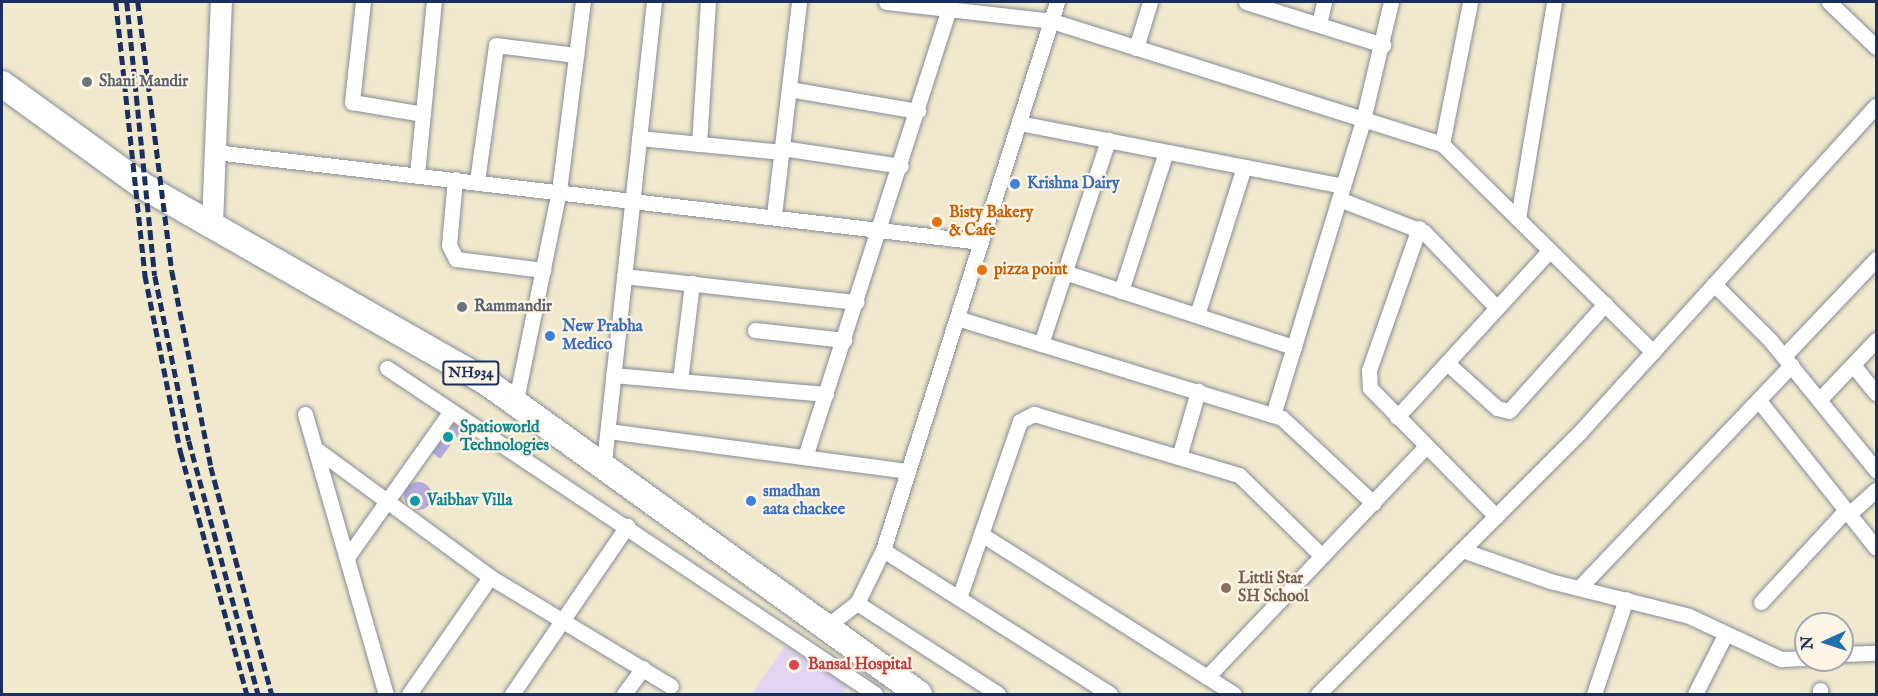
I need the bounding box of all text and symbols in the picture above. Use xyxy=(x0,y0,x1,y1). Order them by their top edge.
place label: Shani Mandir xyxy=(99,72,188,92)
marker: Shani Mandir xyxy=(80,75,94,89)
place label: Krishna Dairy xyxy=(1027,174,1120,194)
marker: Krishna Dairy xyxy=(1008,177,1022,191)
place label: Bisty Bakery & Cafe xyxy=(949,203,1033,241)
marker: Bisty Bakery & Cafe xyxy=(930,215,944,229)
place label: pizza point xyxy=(994,260,1068,280)
marker: pizza point xyxy=(975,263,989,277)
place label: Rammandir xyxy=(474,297,552,317)
marker: Rammandir xyxy=(455,300,469,314)
place label: New Prabha Medico xyxy=(562,317,643,355)
marker: New Prabha Medico xyxy=(543,329,557,343)
road number: NH934 xyxy=(441,361,501,385)
place label: Spatioworld Technologies xyxy=(460,418,549,456)
marker: Spatioworld Technologies xyxy=(441,430,455,444)
place label: smadhan aata chackee xyxy=(763,482,845,520)
place label: Vaibhav Villa xyxy=(427,491,512,511)
marker: Vaibhav Villa xyxy=(408,494,422,508)
marker: smadhan aata chackee xyxy=(744,494,758,508)
place label: Littli Star SH School xyxy=(1238,569,1309,607)
marker: Littli Star SH School xyxy=(1219,581,1233,595)
north arrow xyxy=(1794,612,1854,672)
text: N xyxy=(1798,635,1818,650)
place label: Bansal Hospital xyxy=(808,655,912,675)
marker: Bansal Hospital xyxy=(785,656,803,674)

